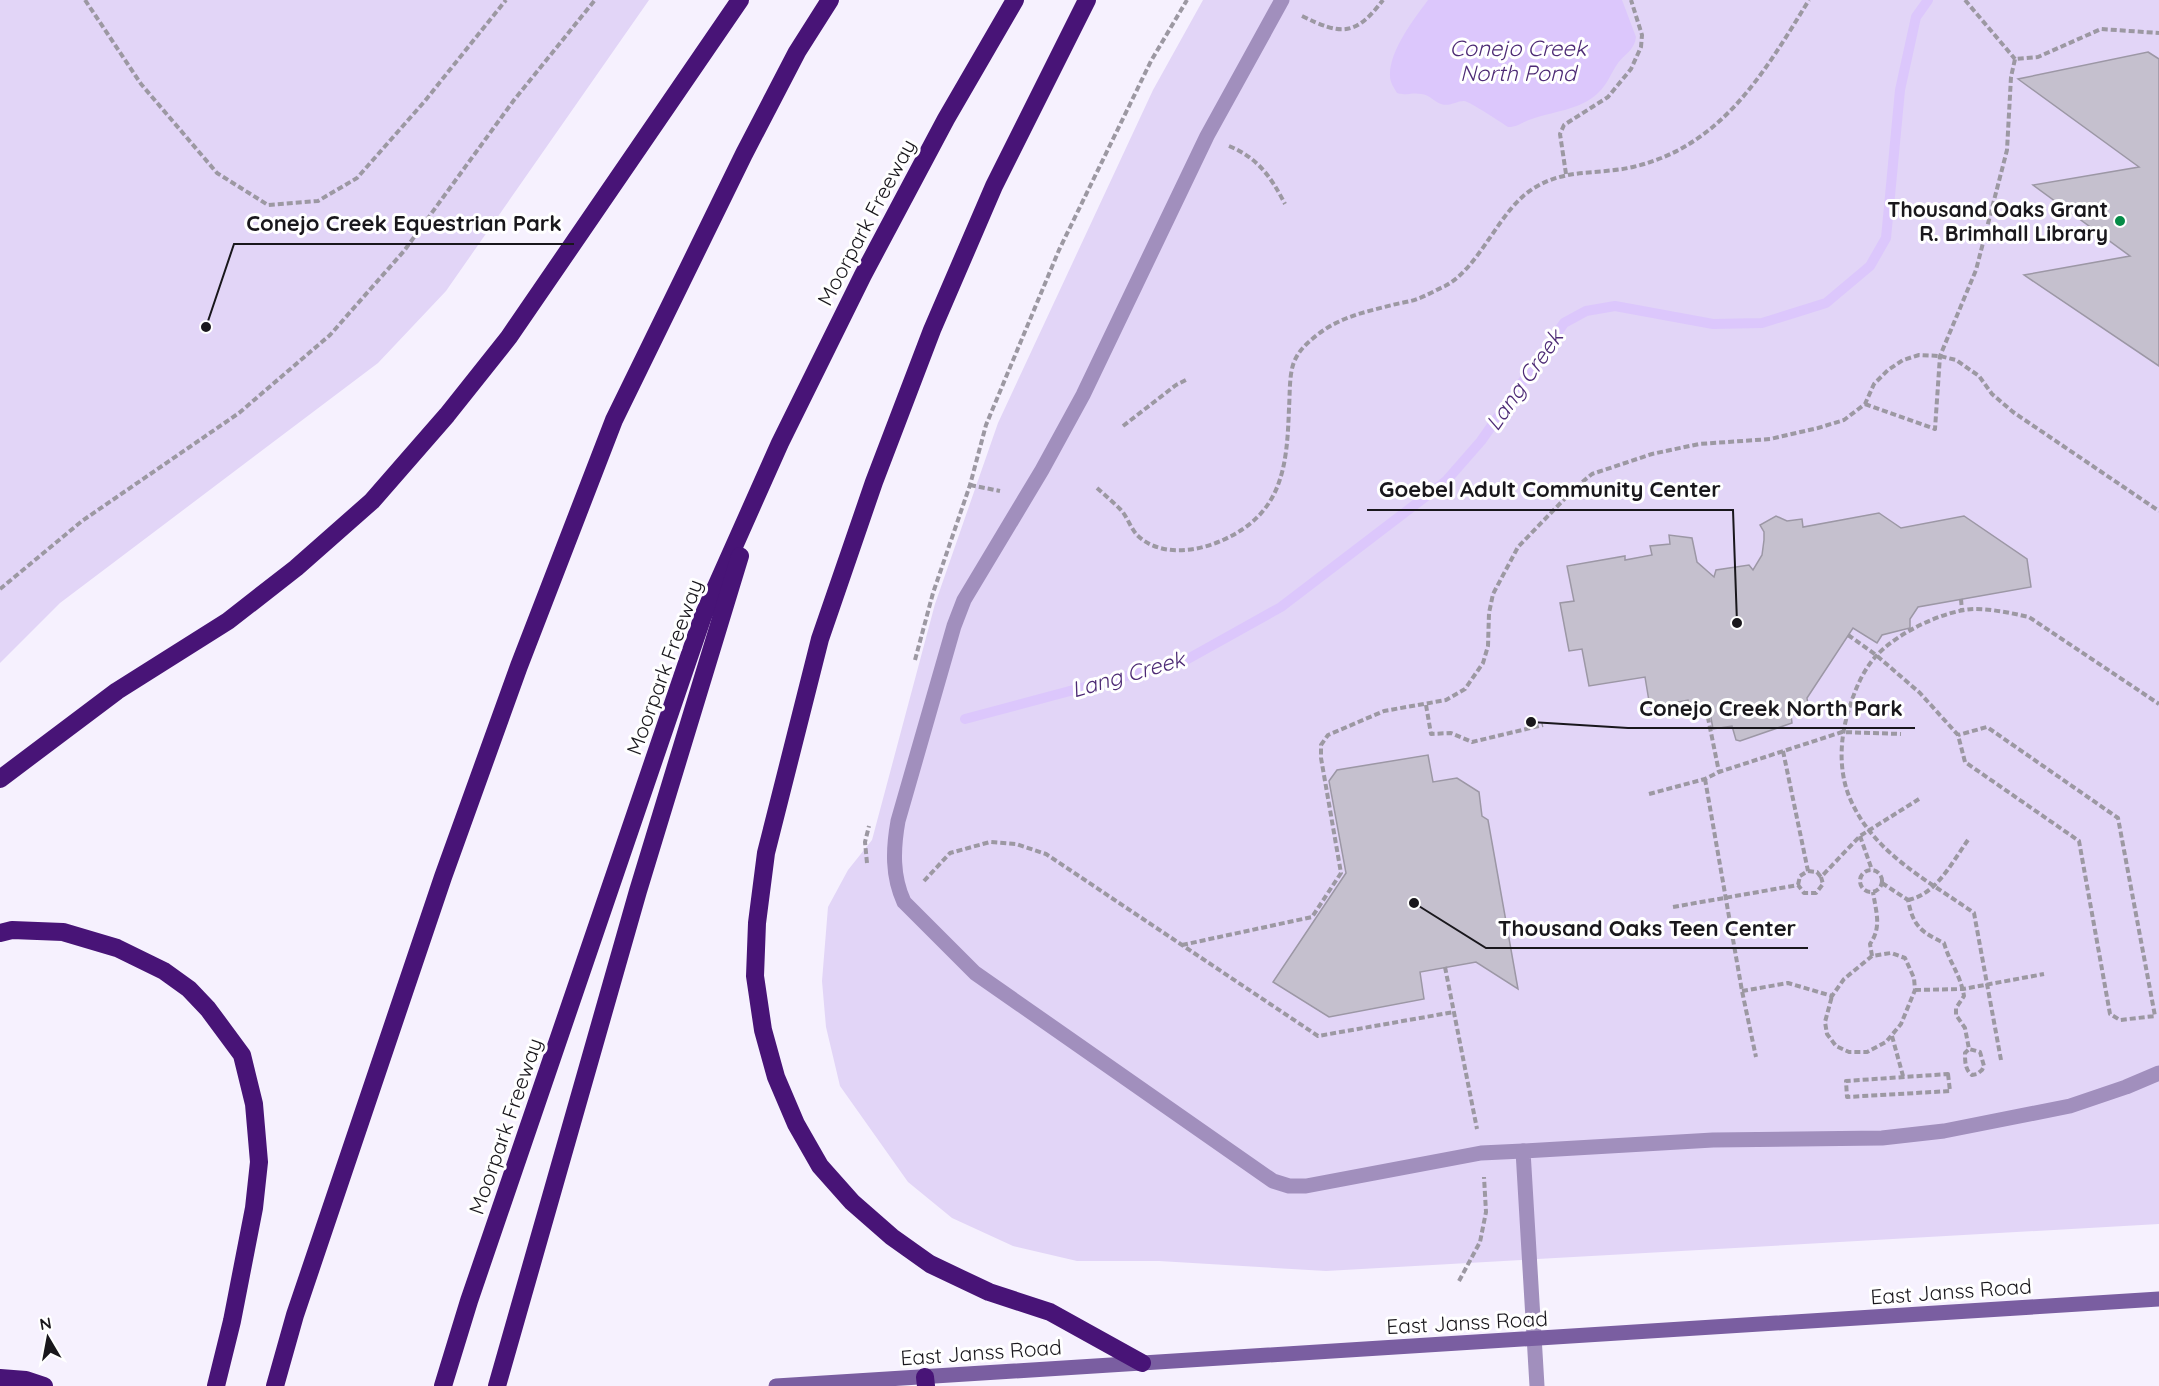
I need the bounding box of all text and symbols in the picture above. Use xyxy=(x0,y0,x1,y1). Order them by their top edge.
water label: Conejo Creek North Pond xyxy=(1449,34,1589,87)
street label: Moorpark Freeway xyxy=(811,134,921,310)
place label: Thousand Oaks Grant R. Brimhall Library xyxy=(1887,196,2108,246)
callout: Conejo Creek Equestrian Park xyxy=(234,204,574,244)
text: Conejo Creek Equestrian Park xyxy=(246,209,562,237)
marker: Thousand Oaks Grant R. Brimhall Library xyxy=(2113,214,2127,228)
water label: Lang Creek xyxy=(1479,322,1570,436)
callout: Goebel Adult Community Center xyxy=(1367,470,1733,510)
text: Goebel Adult Community Center xyxy=(1379,475,1721,503)
street label: Moorpark Freeway xyxy=(620,576,708,758)
water label: Lang Creek xyxy=(1068,644,1190,704)
callout: Conejo Creek North Park xyxy=(1628,688,1915,728)
text: Conejo Creek North Park xyxy=(1639,694,1903,722)
callout: Thousand Oaks Teen Center xyxy=(1486,908,1808,948)
text: Thousand Oaks Teen Center xyxy=(1498,914,1797,942)
street label: Moorpark Freeway xyxy=(463,1034,547,1218)
street label: East Janss Road xyxy=(1869,1272,2033,1310)
street label: East Janss Road xyxy=(1386,1305,1548,1339)
north arrow xyxy=(18,1308,78,1368)
text: N xyxy=(38,1312,53,1334)
street label: East Janss Road xyxy=(899,1333,1063,1371)

